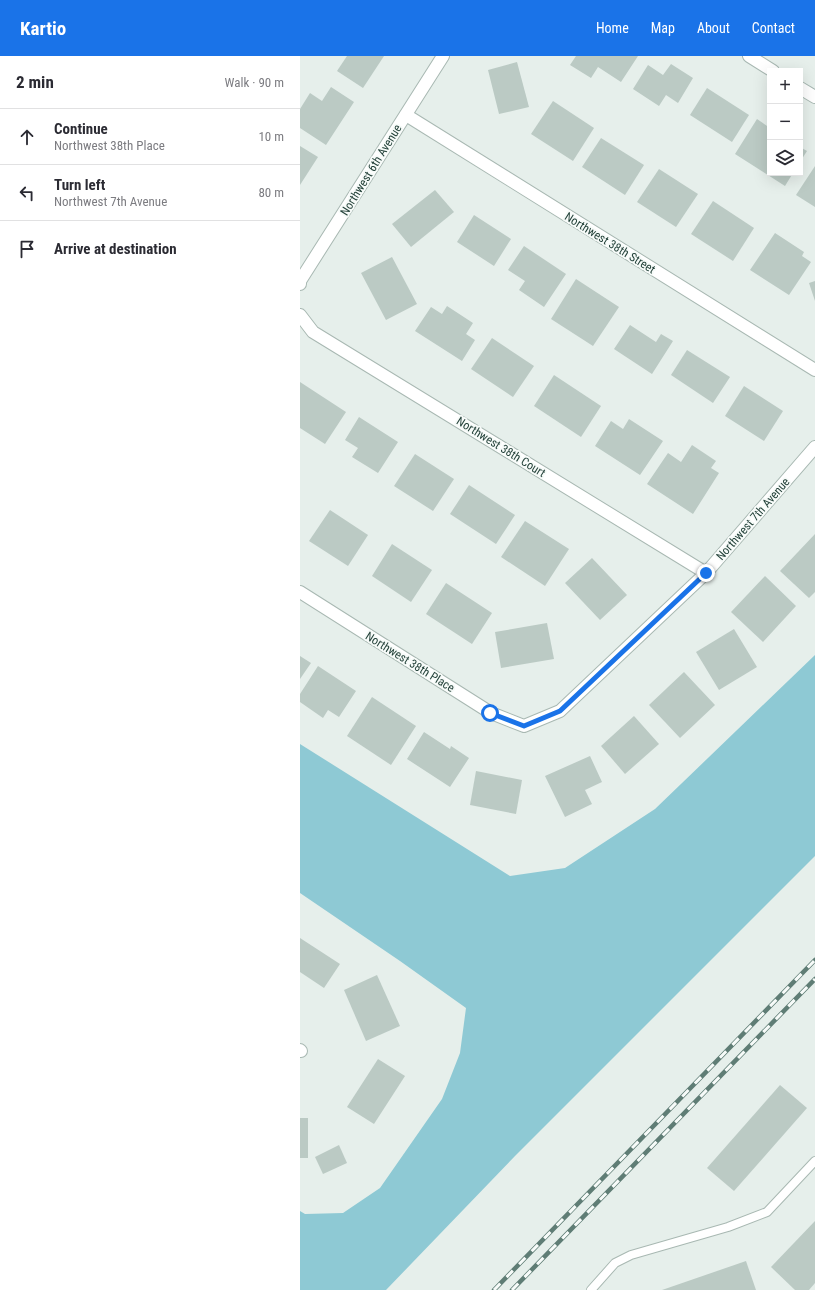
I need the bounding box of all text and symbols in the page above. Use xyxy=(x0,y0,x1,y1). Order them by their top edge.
text: Kartio xyxy=(20,17,66,40)
text: Home xyxy=(596,20,629,36)
text: Map xyxy=(651,20,675,36)
text: About xyxy=(697,20,730,36)
text: Contact xyxy=(752,20,795,36)
map controls xyxy=(767,68,803,176)
button: + xyxy=(767,68,803,104)
text: 2 min xyxy=(16,72,54,92)
text: Walk · 90 m xyxy=(224,75,284,90)
button: − xyxy=(767,104,803,140)
text: Continue xyxy=(54,120,108,138)
street label: Northwest 6th Avenue xyxy=(337,122,405,218)
icon: ahead xyxy=(16,126,38,148)
text: 10 m xyxy=(258,129,284,144)
text: Northwest 38th Place xyxy=(54,138,165,153)
button: layers xyxy=(767,140,803,176)
text: Turn left xyxy=(54,176,105,194)
icon: left xyxy=(16,182,38,204)
text: 80 m xyxy=(258,185,284,200)
text: Northwest 7th Avenue xyxy=(54,194,167,209)
street label: Northwest 38th Street xyxy=(562,209,658,277)
icon: arrive xyxy=(16,238,38,260)
text: Arrive at destination xyxy=(54,240,177,258)
street label: Northwest 38th Court xyxy=(454,414,548,480)
street label: Northwest 7th Avenue xyxy=(713,475,793,563)
route end xyxy=(697,564,715,582)
street label: Northwest 38th Place xyxy=(363,629,457,695)
route start xyxy=(481,704,499,722)

